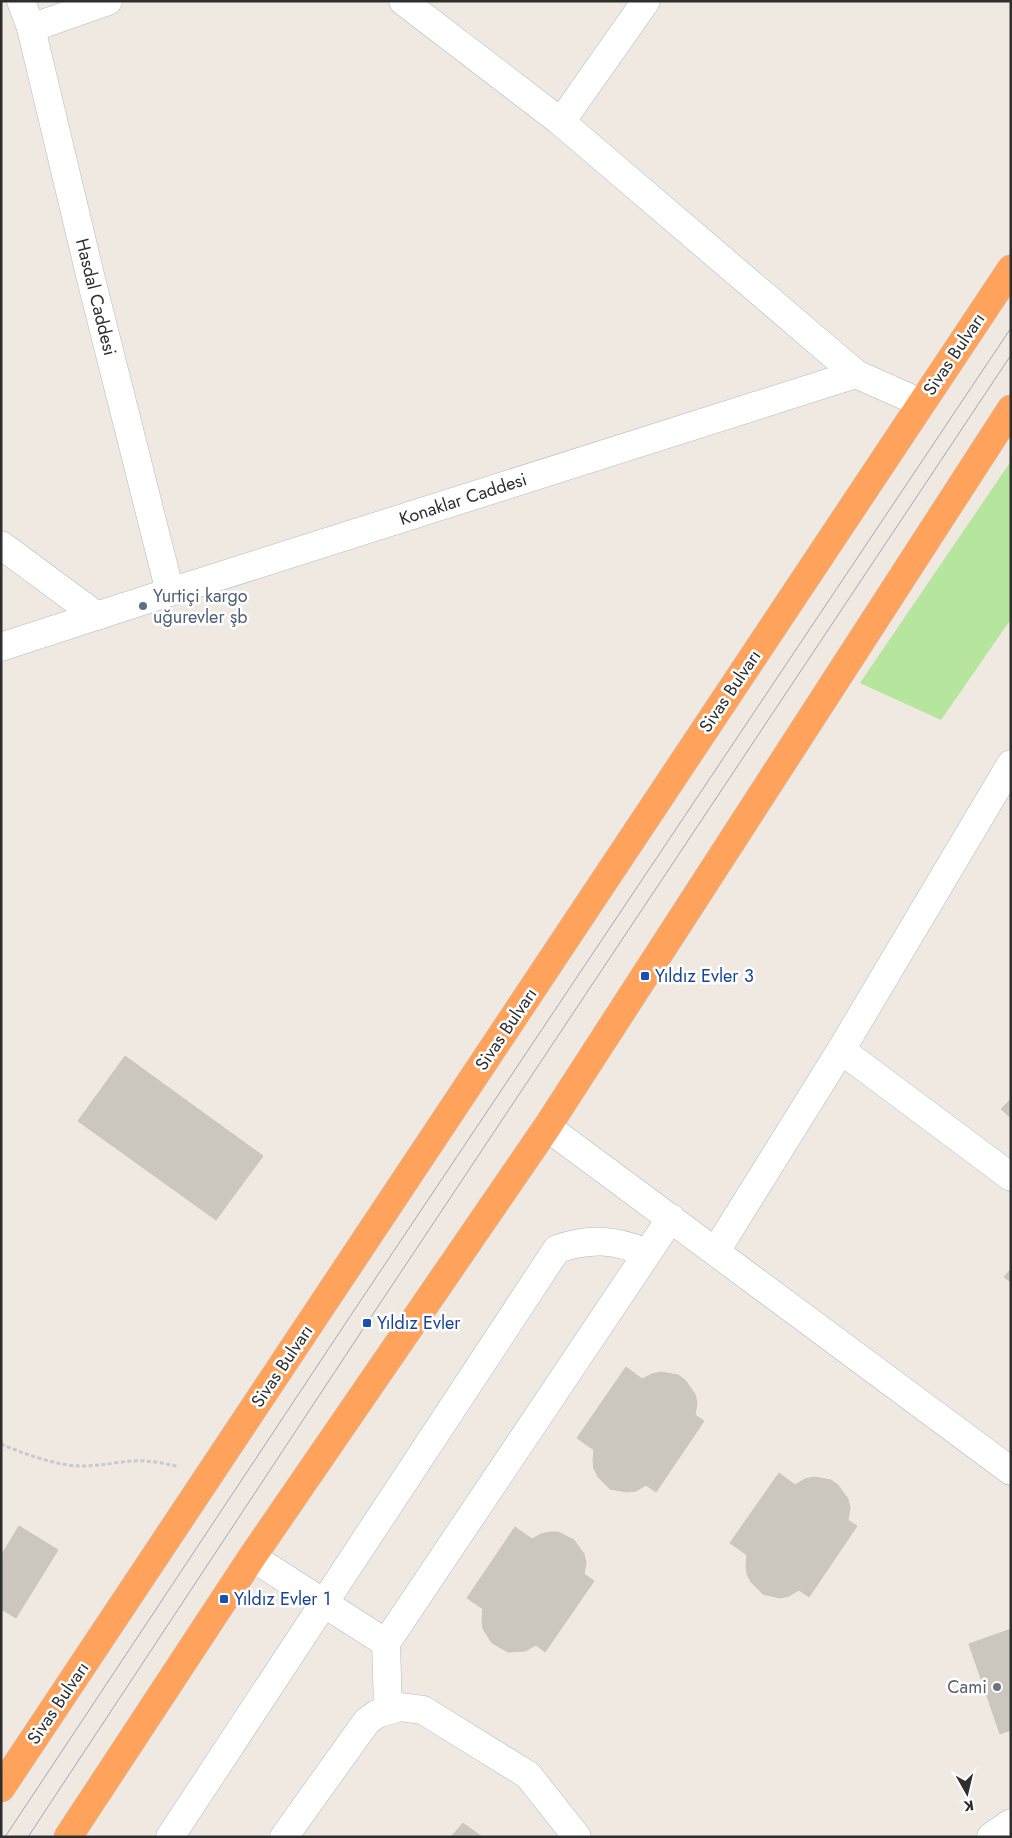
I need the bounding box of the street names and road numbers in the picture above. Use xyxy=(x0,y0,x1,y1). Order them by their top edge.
street label: Hasdal Caddesi xyxy=(69,236,123,358)
street label: Sivas Bulvarı xyxy=(917,307,991,401)
street label: Konaklar Caddesi xyxy=(396,466,530,532)
street label: Sivas Bulvarı xyxy=(693,644,767,738)
street label: Sivas Bulvarı xyxy=(469,982,543,1076)
street label: Sivas Bulvarı xyxy=(245,1319,319,1413)
street label: Sivas Bulvarı xyxy=(21,1656,95,1750)

